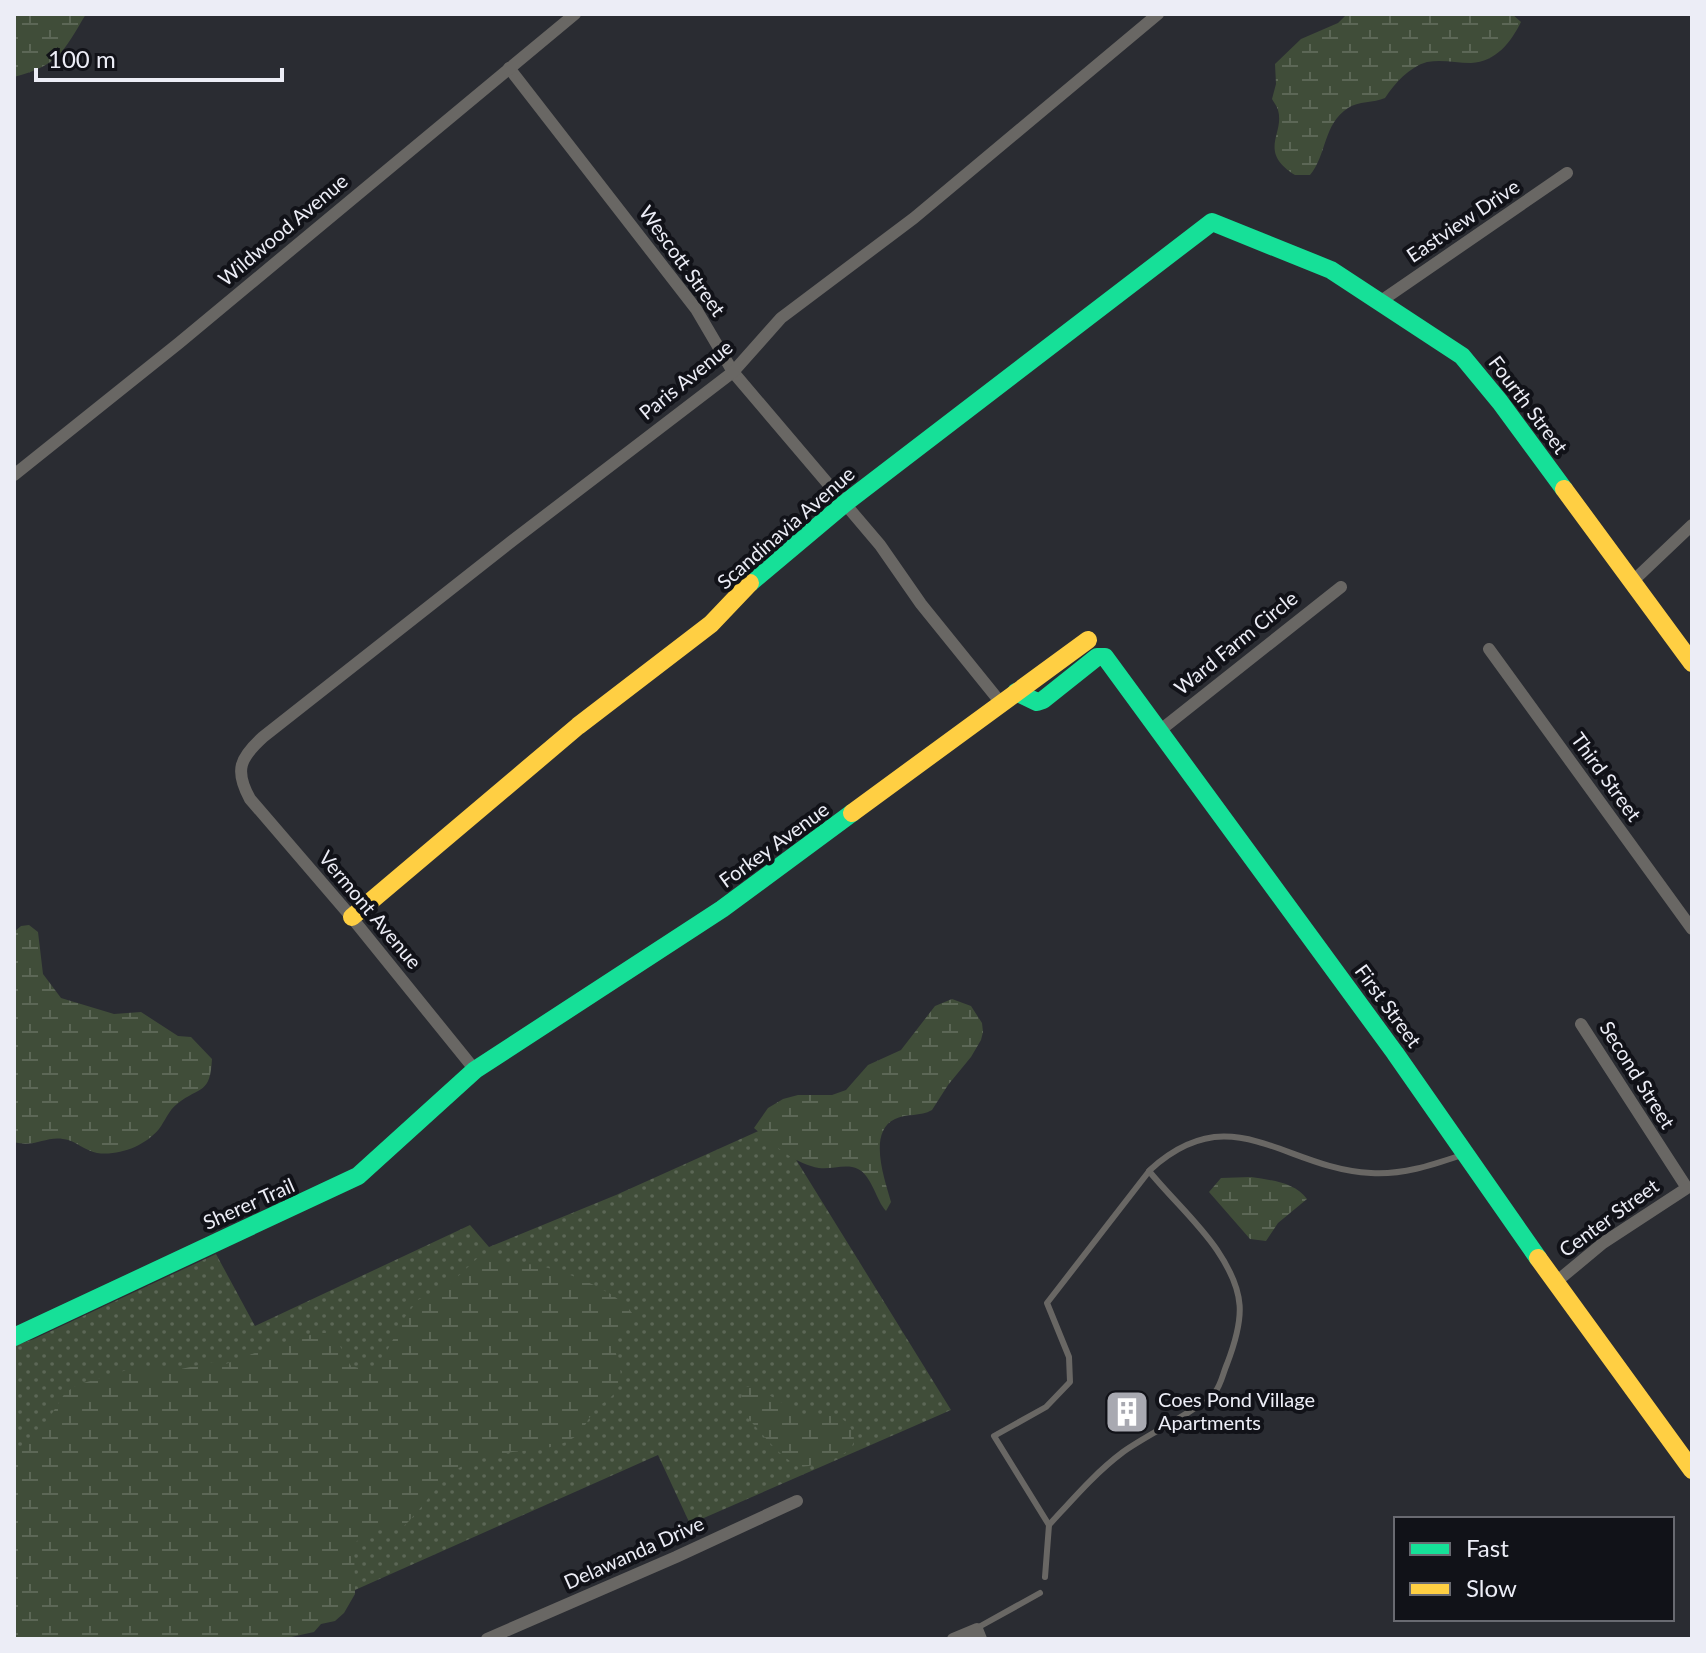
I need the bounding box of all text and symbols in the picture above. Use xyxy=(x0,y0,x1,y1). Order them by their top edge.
scale bar xyxy=(36,32,282,82)
text: 100 m xyxy=(48,44,116,73)
street label: Wildwood Avenue xyxy=(213,168,352,290)
street label: Eastview Drive xyxy=(1401,174,1523,267)
street label: Wescott Street xyxy=(635,200,731,320)
street label: Paris Avenue xyxy=(634,334,737,424)
street label: Fourth Street xyxy=(1484,351,1573,458)
street label: Scandinavia Avenue xyxy=(712,461,859,593)
street label: Ward Farm Circle xyxy=(1169,585,1302,699)
street label: Third Street xyxy=(1567,727,1647,825)
street label: Forkey Avenue xyxy=(714,796,833,892)
street label: Vermont Avenue xyxy=(314,846,427,973)
street label: First Street xyxy=(1351,959,1427,1052)
street label: Second Street xyxy=(1595,1016,1680,1133)
street label: Sherer Trail xyxy=(199,1172,298,1234)
street label: Center Street xyxy=(1554,1173,1663,1261)
place label: Coes Pond Village Apartments xyxy=(1158,1387,1315,1434)
building icon: Coes Pond Village Apartments xyxy=(1103,1388,1151,1436)
street label: Delawanda Drive xyxy=(560,1510,707,1594)
legend xyxy=(1394,1517,1674,1621)
text: Fast xyxy=(1466,1533,1509,1562)
text: Slow xyxy=(1466,1573,1517,1602)

